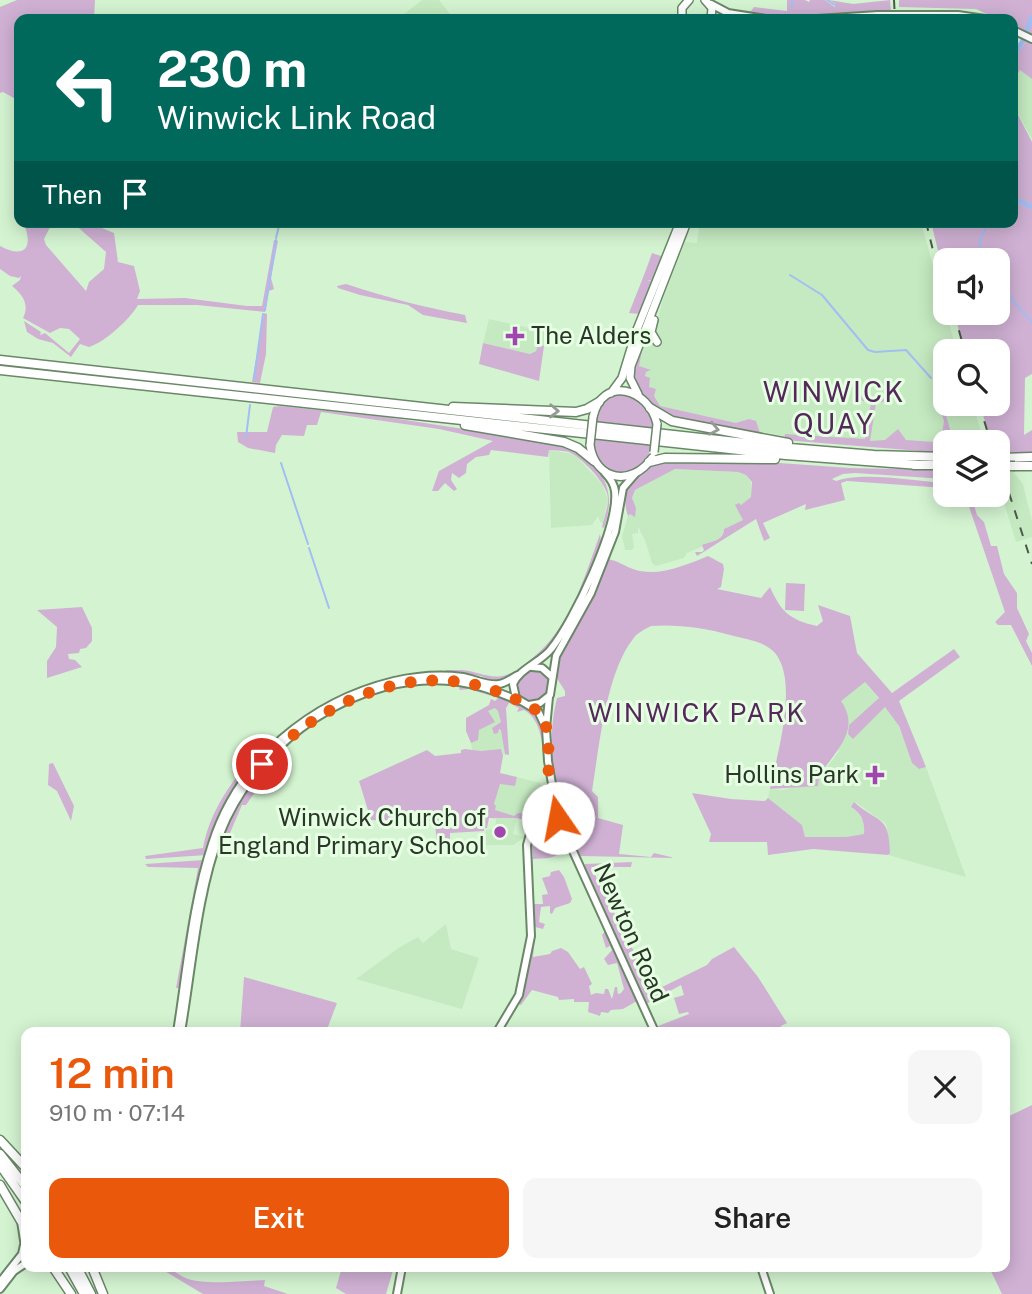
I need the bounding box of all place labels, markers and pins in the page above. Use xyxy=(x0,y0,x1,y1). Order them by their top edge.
place label: The Alders xyxy=(531,321,651,349)
marker: The Alders xyxy=(505,326,525,346)
pin xyxy=(232,734,292,794)
place label: Hollins Park xyxy=(724,760,859,788)
marker: Hollins Park xyxy=(865,765,885,785)
place label: Winwick Church of England Primary School xyxy=(218,803,486,859)
marker: Winwick Church of England Primary School xyxy=(492,824,508,840)

